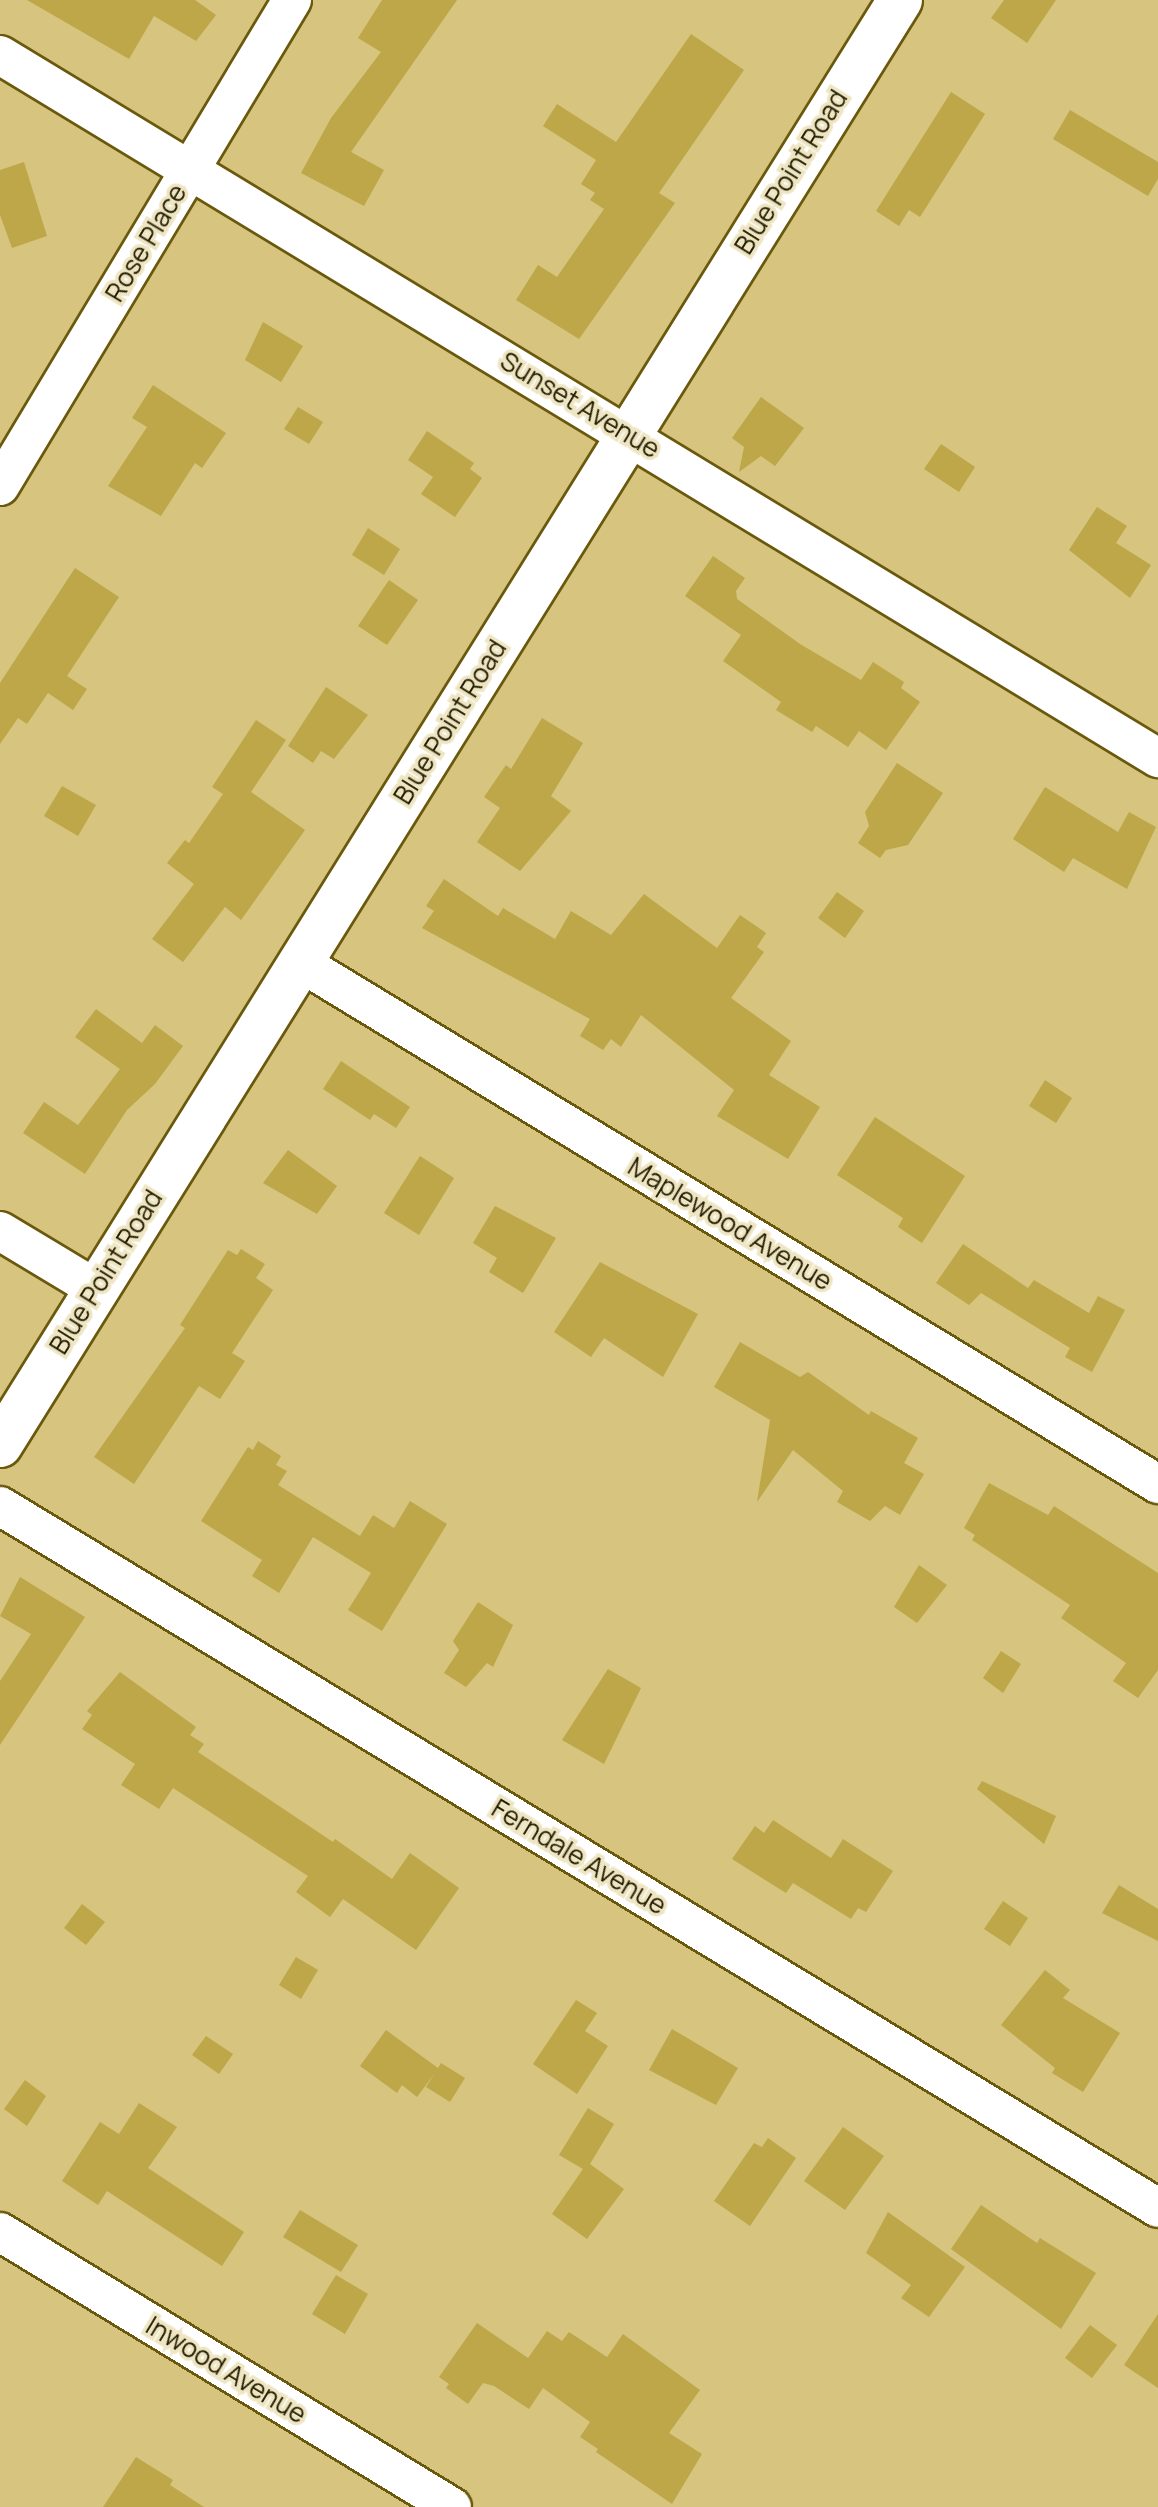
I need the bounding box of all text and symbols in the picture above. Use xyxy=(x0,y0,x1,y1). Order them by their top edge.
street label: Blue Point Road xyxy=(728,84,854,260)
street label: Rose Place xyxy=(99,179,193,307)
street label: Sunset Avenue xyxy=(495,345,665,465)
street label: Blue Point Road xyxy=(387,634,513,810)
street label: Maplewood Avenue xyxy=(622,1151,838,1297)
street label: Blue Point Road xyxy=(43,1184,169,1360)
street label: Ferndale Avenue xyxy=(486,1793,672,1921)
street label: Inwood Avenue xyxy=(140,2310,312,2430)

